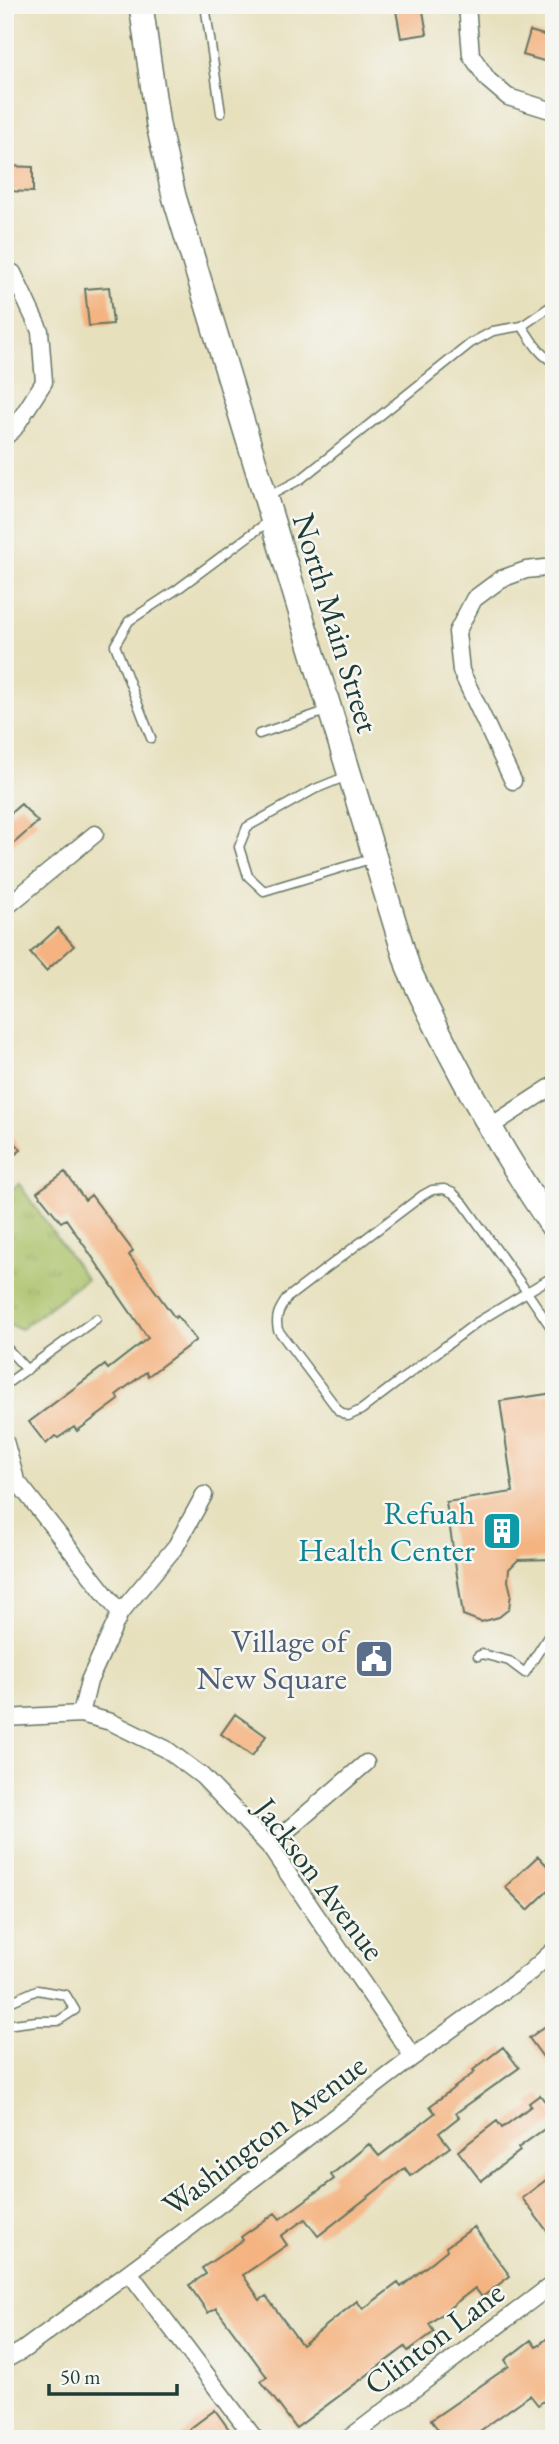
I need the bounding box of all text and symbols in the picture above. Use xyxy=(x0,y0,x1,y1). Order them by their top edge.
street label: North Main Street xyxy=(283,508,389,738)
place label: Refuah Health Center xyxy=(298,1492,475,1571)
building icon: Refuah Health Center xyxy=(481,1510,523,1552)
place label: Village of New Square xyxy=(196,1620,351,1699)
public building icon: Village of New Square xyxy=(353,1638,395,1680)
street label: Jackson Avenue xyxy=(243,1787,395,1969)
street label: Washington Avenue xyxy=(153,2044,375,2226)
street label: Clinton Lane xyxy=(355,2272,513,2404)
scale bar xyxy=(49,2353,177,2397)
text: 50 m xyxy=(60,2363,101,2390)

